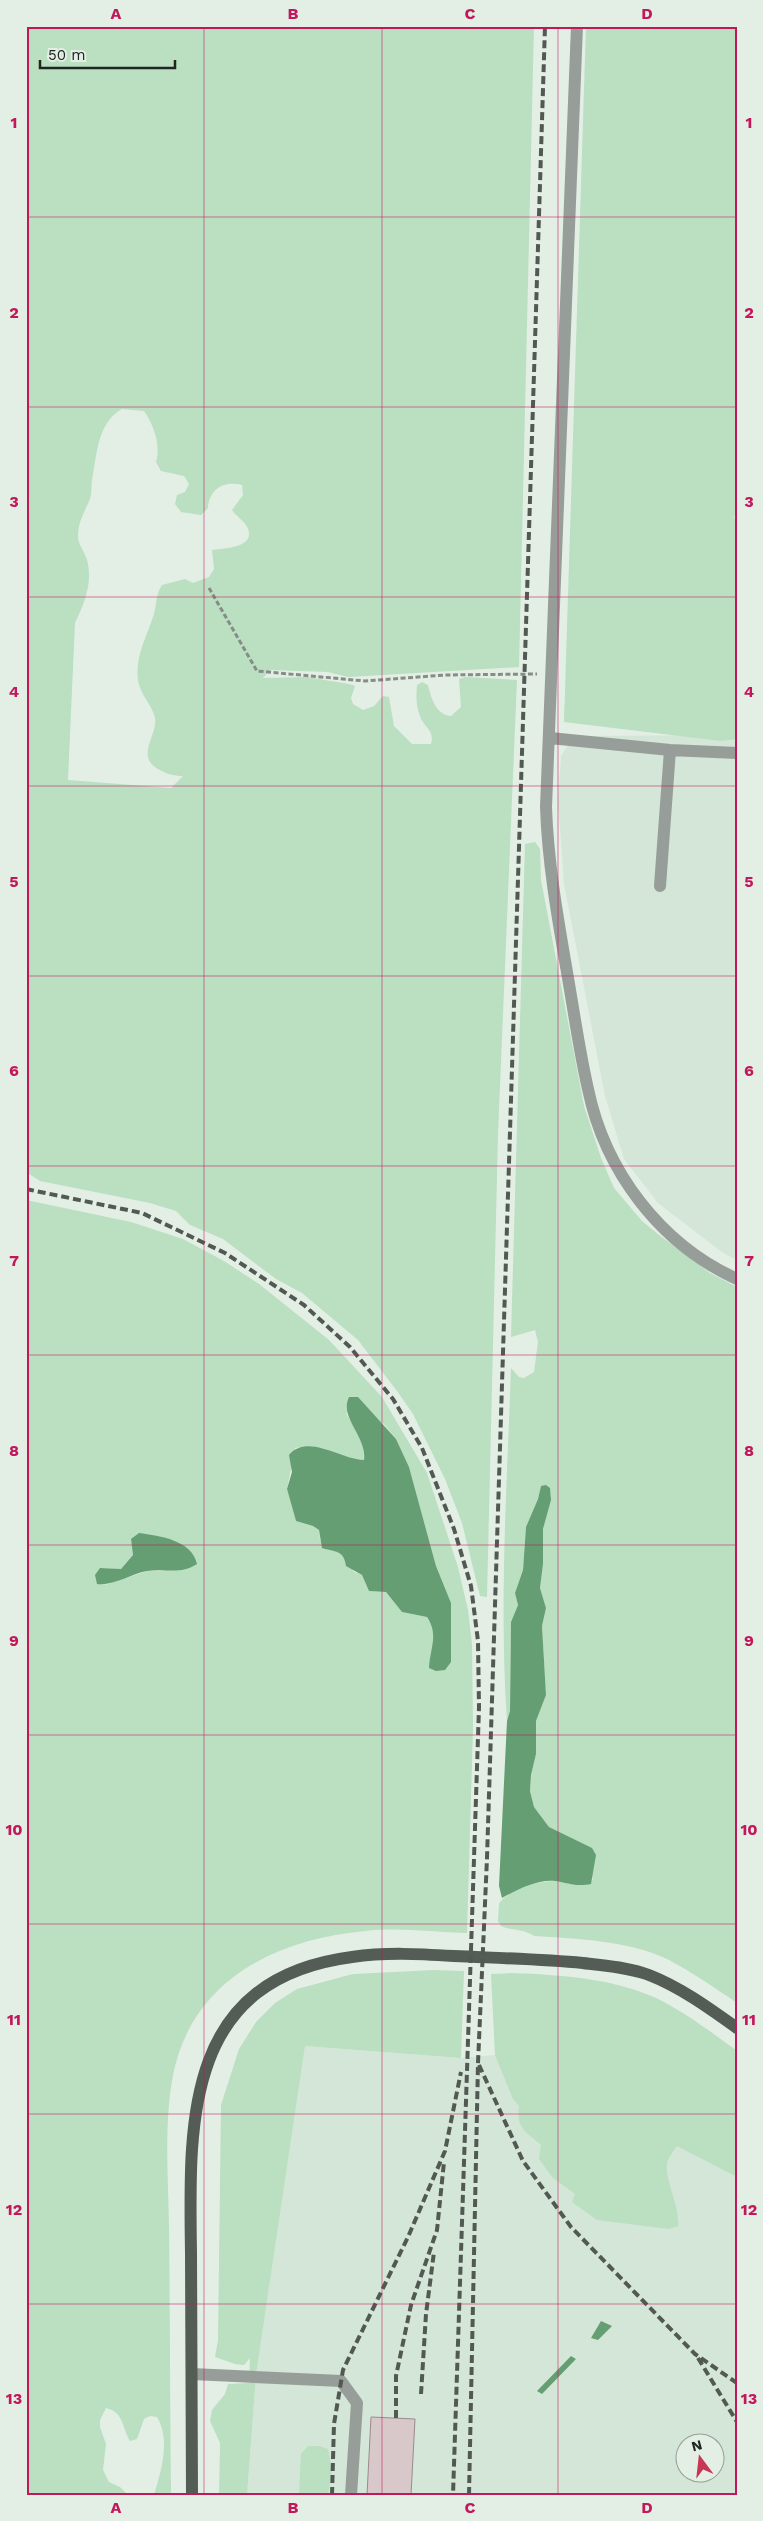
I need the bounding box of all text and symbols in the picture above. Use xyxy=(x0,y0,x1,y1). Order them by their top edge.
text: A xyxy=(111,4,122,23)
text: B xyxy=(288,4,299,23)
text: C xyxy=(465,4,476,23)
text: D xyxy=(641,4,653,23)
scale bar xyxy=(40,38,175,70)
text: 50 m xyxy=(48,46,85,64)
text: 1 xyxy=(11,113,17,132)
text: 1 xyxy=(746,113,752,132)
text: 2 xyxy=(9,303,19,322)
text: 2 xyxy=(744,303,754,322)
text: 3 xyxy=(9,492,19,511)
text: 3 xyxy=(744,492,754,511)
text: 4 xyxy=(9,682,19,701)
text: 4 xyxy=(744,682,754,701)
text: 5 xyxy=(9,872,19,891)
text: 5 xyxy=(744,872,754,891)
text: 6 xyxy=(9,1061,19,1080)
text: 6 xyxy=(744,1061,754,1080)
text: 7 xyxy=(9,1251,19,1270)
text: 7 xyxy=(744,1251,754,1270)
text: 8 xyxy=(9,1441,19,1460)
text: 8 xyxy=(744,1441,754,1460)
text: 9 xyxy=(9,1631,19,1650)
text: 9 xyxy=(744,1631,754,1650)
text: 10 xyxy=(5,1820,23,1839)
text: 10 xyxy=(740,1820,758,1839)
text: 11 xyxy=(7,2010,21,2029)
text: 11 xyxy=(742,2010,756,2029)
text: 12 xyxy=(6,2200,22,2219)
text: 12 xyxy=(741,2200,757,2219)
text: 13 xyxy=(6,2389,22,2408)
text: 13 xyxy=(741,2389,757,2408)
north arrow xyxy=(676,2434,726,2484)
text: N xyxy=(690,2436,704,2455)
text: A xyxy=(111,2498,122,2517)
text: B xyxy=(288,2498,299,2517)
text: C xyxy=(465,2498,476,2517)
text: D xyxy=(641,2498,653,2517)

